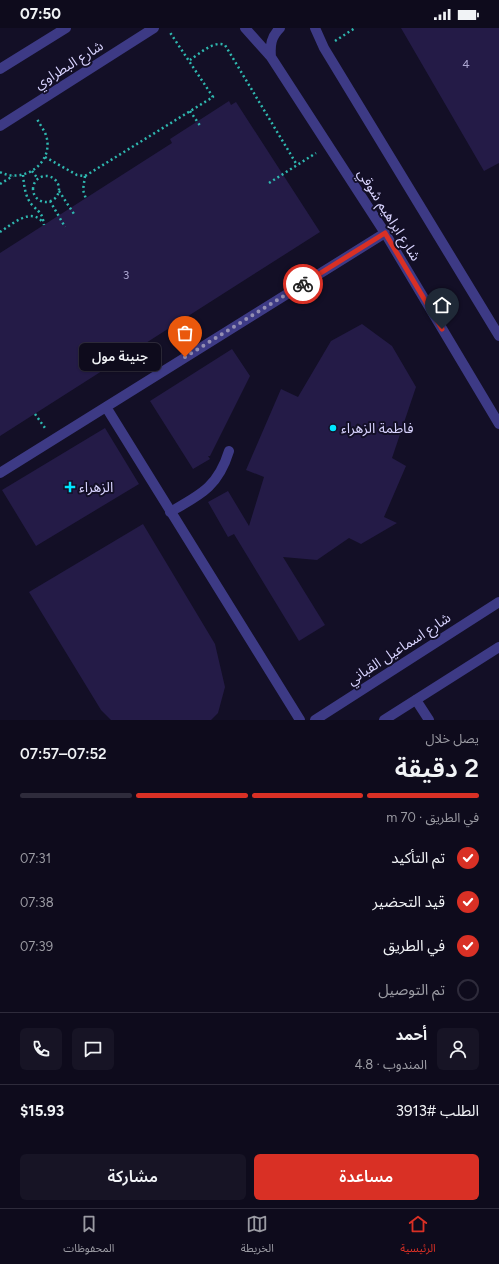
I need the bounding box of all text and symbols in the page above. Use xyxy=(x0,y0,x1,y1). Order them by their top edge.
text: 07:50 xyxy=(20,5,61,23)
street label: شارع البطراوي xyxy=(31,37,108,95)
house number: 4 xyxy=(462,57,470,71)
street label: شارع ابراهيم شوقي xyxy=(352,166,424,265)
courier xyxy=(283,264,323,304)
house number: 3 xyxy=(123,268,129,282)
icon: bike xyxy=(292,273,314,295)
pin xyxy=(425,288,459,329)
icon: home xyxy=(431,294,453,316)
pin xyxy=(168,316,202,357)
icon: bag xyxy=(174,322,196,344)
callout: جنينة مول xyxy=(79,343,161,371)
text: جنينة مول xyxy=(92,349,148,364)
place label: فاطمة الزهراء xyxy=(341,420,413,437)
marker: فاطمة الزهراء xyxy=(328,423,338,433)
place label: الزهراء xyxy=(79,479,113,496)
marker: الزهراء xyxy=(64,481,76,493)
street label: شارع اسماعيل القباني xyxy=(344,609,455,691)
text: يصل خلال xyxy=(426,731,479,746)
text: 07:52–07:57 xyxy=(20,745,107,763)
text: 2 دقيقة xyxy=(395,752,479,784)
text: في الطريق · 70 m xyxy=(386,810,479,825)
icon: check xyxy=(457,847,479,869)
text: تم التأكيد xyxy=(391,849,445,867)
text: 07:31 xyxy=(20,851,51,866)
icon: check xyxy=(457,891,479,913)
text: قيد التحضير xyxy=(373,893,445,911)
text: 07:38 xyxy=(20,895,54,910)
icon: check xyxy=(457,935,479,957)
text: في الطريق xyxy=(383,937,445,955)
text: 07:39 xyxy=(20,939,53,954)
text: تم التوصيل xyxy=(378,981,445,999)
text: أحمد xyxy=(396,1026,427,1044)
button: phone xyxy=(20,1028,62,1070)
button: chat xyxy=(72,1028,114,1070)
button: person xyxy=(437,1028,479,1070)
text: المندوب · 4.8 xyxy=(354,1057,427,1072)
text: $15.93 xyxy=(20,1102,64,1120)
text: الطلب #3913 xyxy=(396,1102,479,1120)
button: مشاركة xyxy=(20,1154,246,1200)
button: مساعدة xyxy=(254,1154,479,1200)
tab: المحفوظات xyxy=(63,1213,114,1260)
tab: الخريطة xyxy=(241,1213,274,1260)
tab: الرئيسية xyxy=(400,1213,436,1260)

